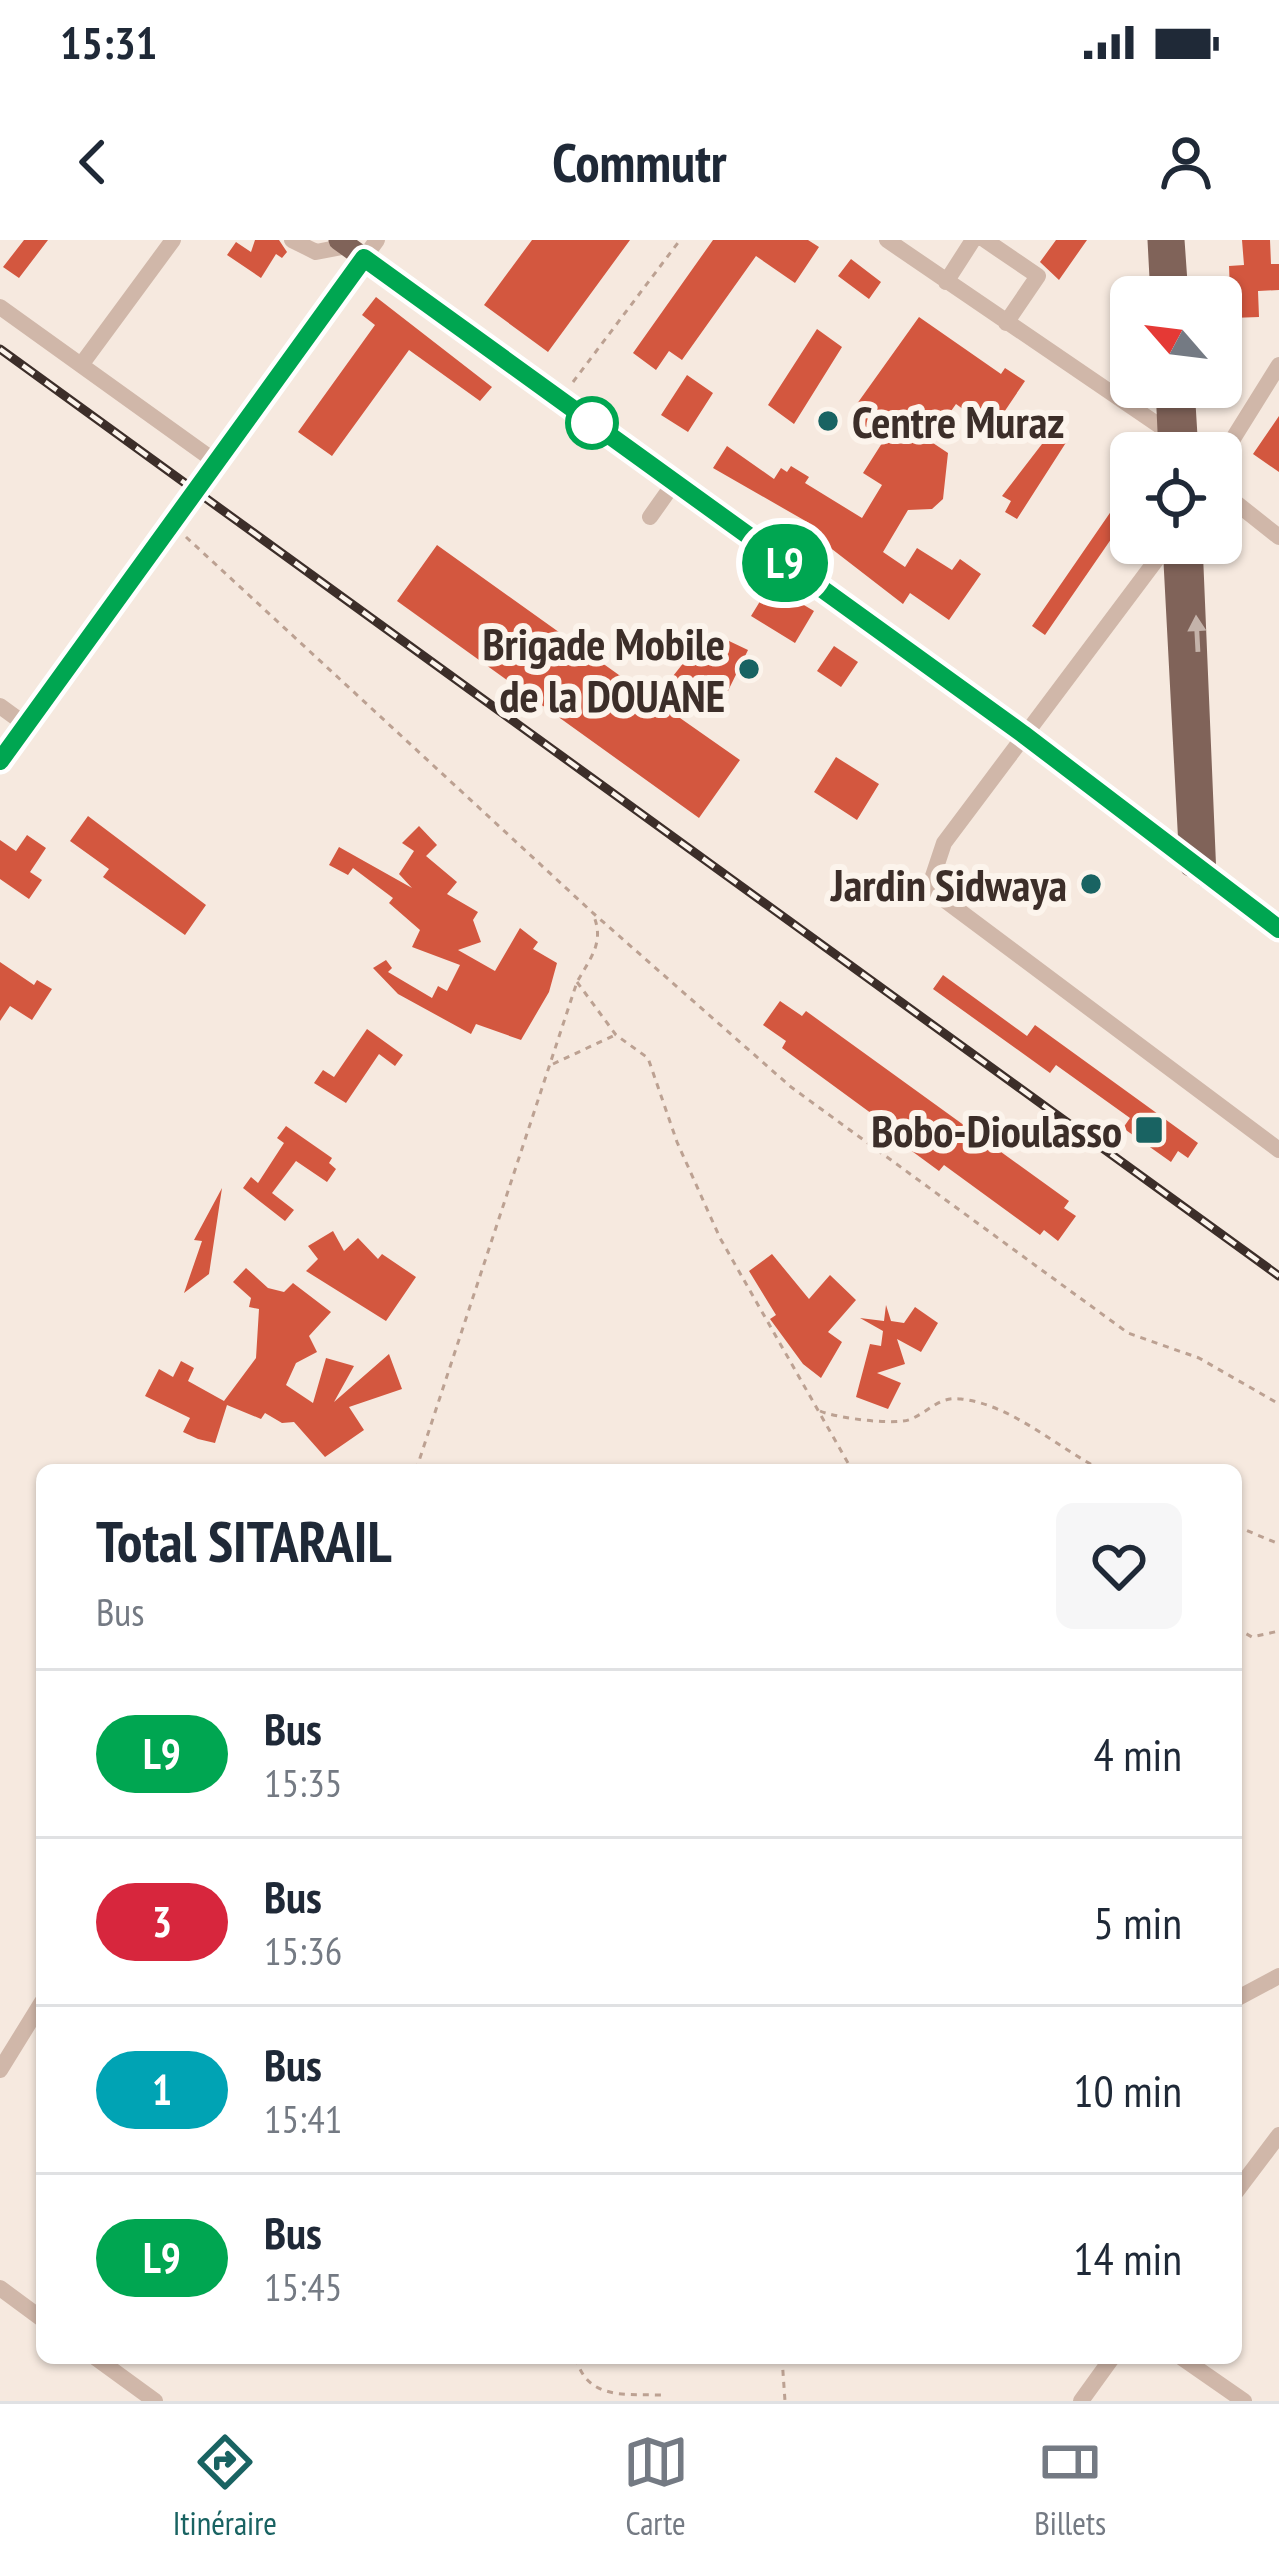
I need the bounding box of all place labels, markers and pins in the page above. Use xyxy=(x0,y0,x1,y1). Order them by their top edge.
place label: Centre Muraz xyxy=(852,392,1064,450)
unlabelled marker xyxy=(567,398,617,448)
marker: Centre Muraz xyxy=(815,408,841,434)
place label: Brigade Mobile de la DOUANE xyxy=(482,614,725,724)
marker: Brigade Mobile de la DOUANE xyxy=(736,656,762,682)
place label: Jardin Sidwaya xyxy=(830,855,1067,913)
marker: Jardin Sidwaya xyxy=(1078,871,1104,897)
place label: Bobo-Dioulasso xyxy=(871,1101,1122,1159)
marker: Bobo-Dioulasso xyxy=(1133,1114,1165,1146)

